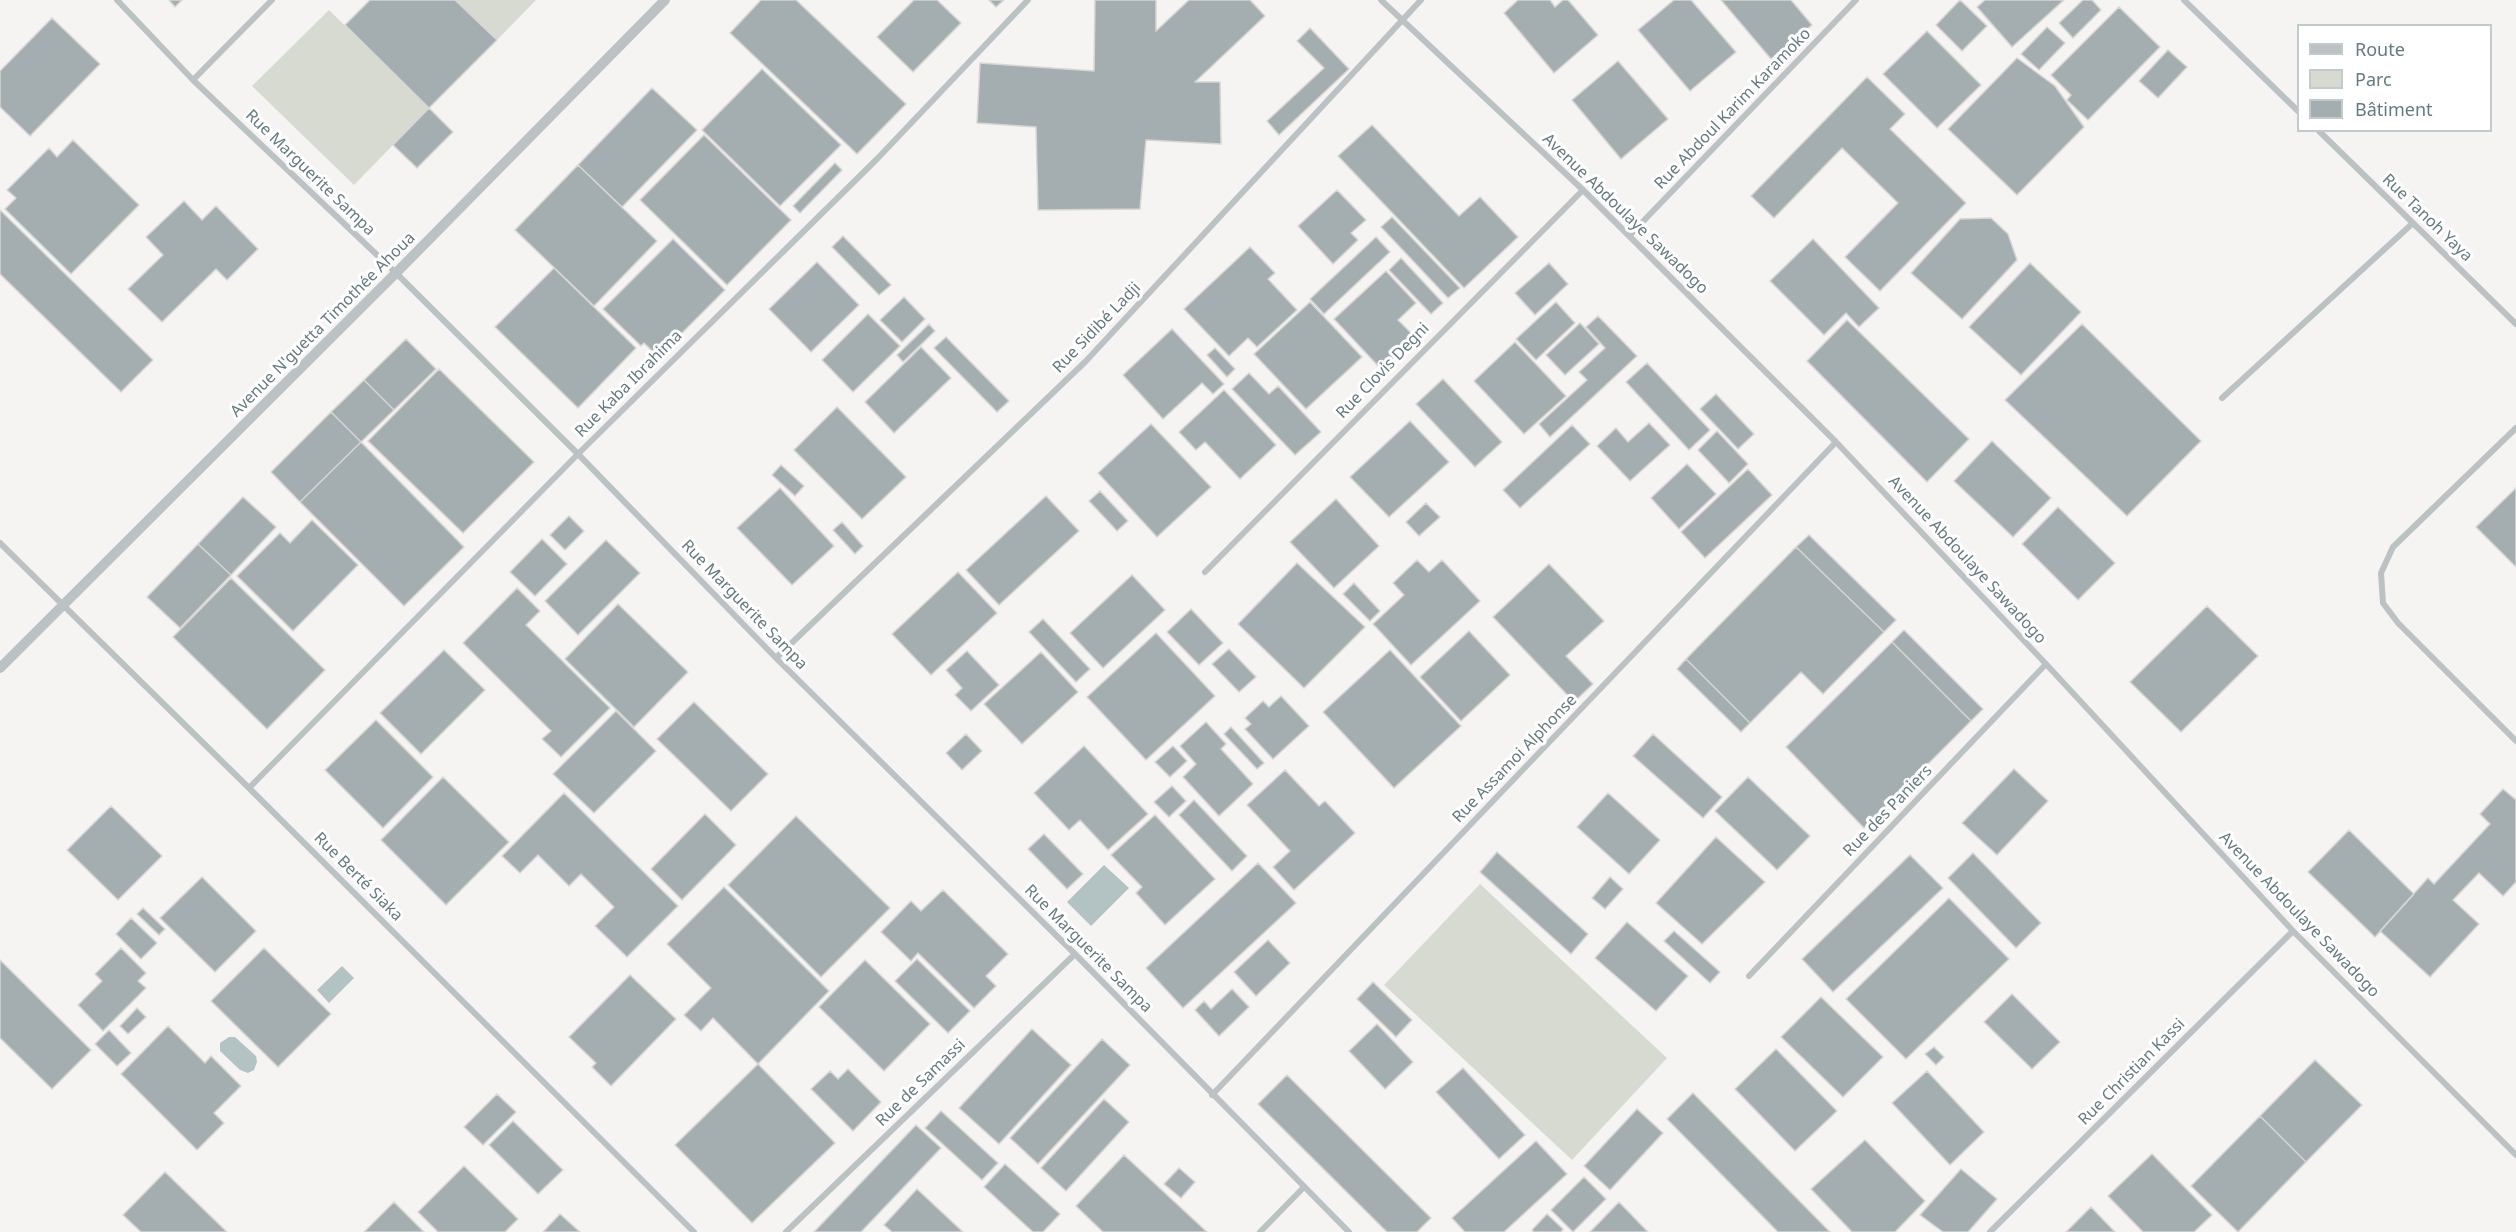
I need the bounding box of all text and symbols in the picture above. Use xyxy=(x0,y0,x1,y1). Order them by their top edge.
street label: Rue Abdoul Karim Karamoko xyxy=(1651,24,1815,194)
legend xyxy=(2297,24,2492,132)
text: Route xyxy=(2355,37,2405,61)
text: Parc xyxy=(2355,67,2392,91)
text: Bâtiment xyxy=(2355,97,2433,121)
street label: Rue Marguerite Sampa xyxy=(241,106,379,240)
street label: Avenue Abdoulaye Sawadogo xyxy=(1538,130,1712,298)
street label: Rue Tanoh Yaya xyxy=(2378,170,2476,266)
street label: Avenue N'guetta Timothée Ahoua xyxy=(227,229,419,421)
street label: Rue Sidibé Ladji xyxy=(1049,279,1145,377)
street label: Rue Clovis Degni xyxy=(1333,319,1433,423)
street label: Rue Kaba Ibrahima xyxy=(572,327,686,441)
street label: Avenue Abdoulaye Sawadogo xyxy=(1884,472,2050,648)
street label: Rue Marguerite Sampa xyxy=(677,536,811,674)
street label: Rue Assamoi Alphonse xyxy=(1449,691,1581,827)
street label: Rue des Paniers xyxy=(1840,761,1936,861)
street label: Avenue Abdoulaye Sawadogo xyxy=(2215,828,2383,1002)
street label: Rue Berté Siaka xyxy=(310,829,406,925)
street label: Rue Marguerite Sampa xyxy=(1020,881,1156,1017)
street label: Rue Christian Kassi xyxy=(2075,1015,2189,1129)
street label: Rue de Samassi xyxy=(872,1035,970,1131)

